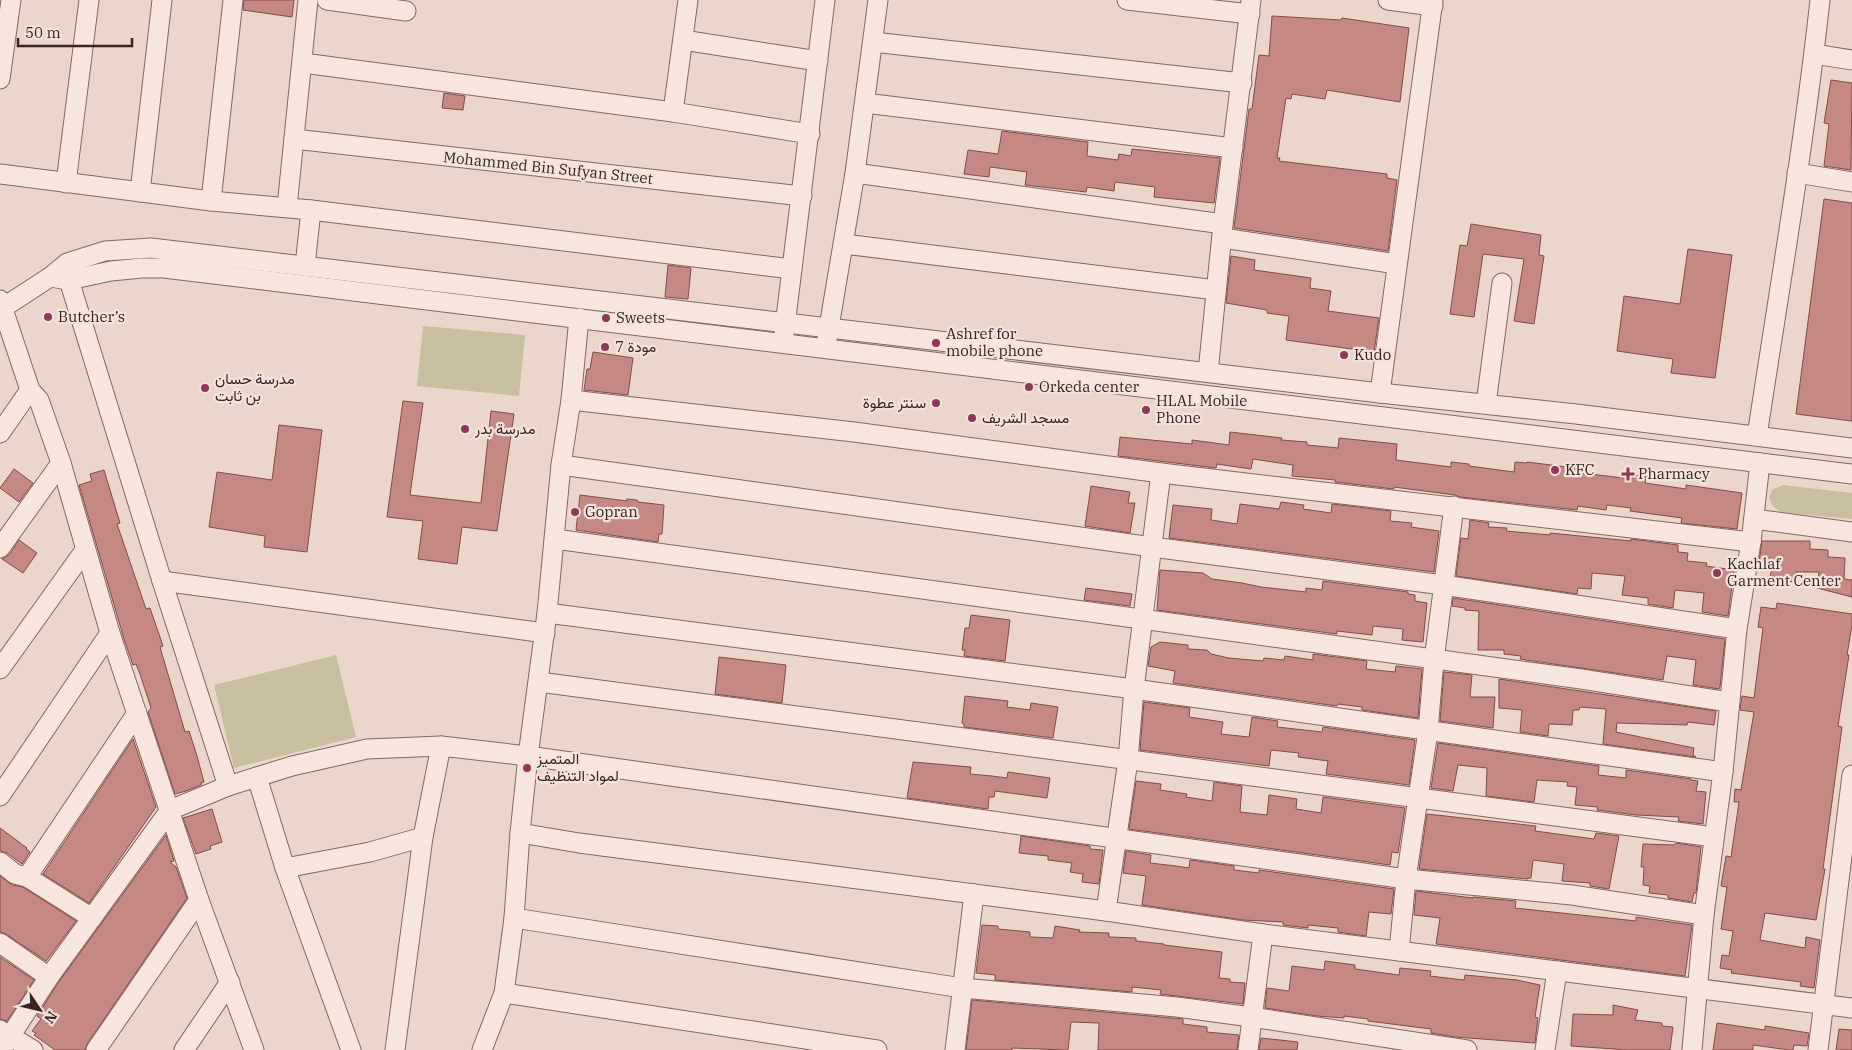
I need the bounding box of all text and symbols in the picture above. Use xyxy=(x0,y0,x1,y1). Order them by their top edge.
scale bar xyxy=(18,15,131,47)
text: 50 m xyxy=(25,23,61,42)
street label: Mohammed Bin Sufyan Street xyxy=(442,147,654,188)
place label: Butcher’s xyxy=(58,307,125,326)
place label: Sweets xyxy=(616,308,665,327)
marker: Butcher’s xyxy=(42,311,54,323)
marker: Sweets xyxy=(600,312,612,324)
place label: Ashref for mobile phone xyxy=(946,324,1043,360)
place label: مودة 7 xyxy=(615,337,656,356)
marker: Ashref for mobile phone xyxy=(930,337,942,349)
marker: مودة 7 xyxy=(599,341,611,353)
place label: Kudo xyxy=(1354,345,1391,364)
marker: Kudo xyxy=(1338,349,1350,361)
place label: مدرسة حسان بن ثابت xyxy=(215,369,295,406)
place label: Orkeda center xyxy=(1039,377,1139,396)
marker: Orkeda center xyxy=(1023,381,1035,393)
marker: مدرسة حسان بن ثابت xyxy=(199,382,211,394)
place label: HLAL Mobile Phone xyxy=(1156,391,1247,427)
place label: سنتر عطوة xyxy=(863,393,926,412)
marker: سنتر عطوة xyxy=(930,397,942,409)
marker: HLAL Mobile Phone xyxy=(1140,404,1152,416)
place label: مسجد الشريف xyxy=(982,408,1069,427)
marker: مسجد الشريف xyxy=(966,412,978,424)
place label: مدرسة بدر xyxy=(474,419,536,438)
marker: مدرسة بدر xyxy=(459,423,471,435)
place label: KFC xyxy=(1565,460,1594,479)
marker: KFC xyxy=(1549,464,1561,476)
place label: Pharmacy xyxy=(1638,464,1710,483)
marker: Pharmacy xyxy=(1622,468,1634,480)
place label: Gopran xyxy=(585,502,638,521)
marker: Gopran xyxy=(569,506,581,518)
place label: Kachlaf Garment Center xyxy=(1727,554,1841,590)
marker: Kachlaf Garment Center xyxy=(1711,567,1723,579)
place label: المتميز لمواد التنظيف xyxy=(536,749,619,785)
marker: المتميز لمواد التنظيف xyxy=(521,762,533,774)
north arrow xyxy=(15,985,65,1035)
text: N xyxy=(40,1008,61,1027)

